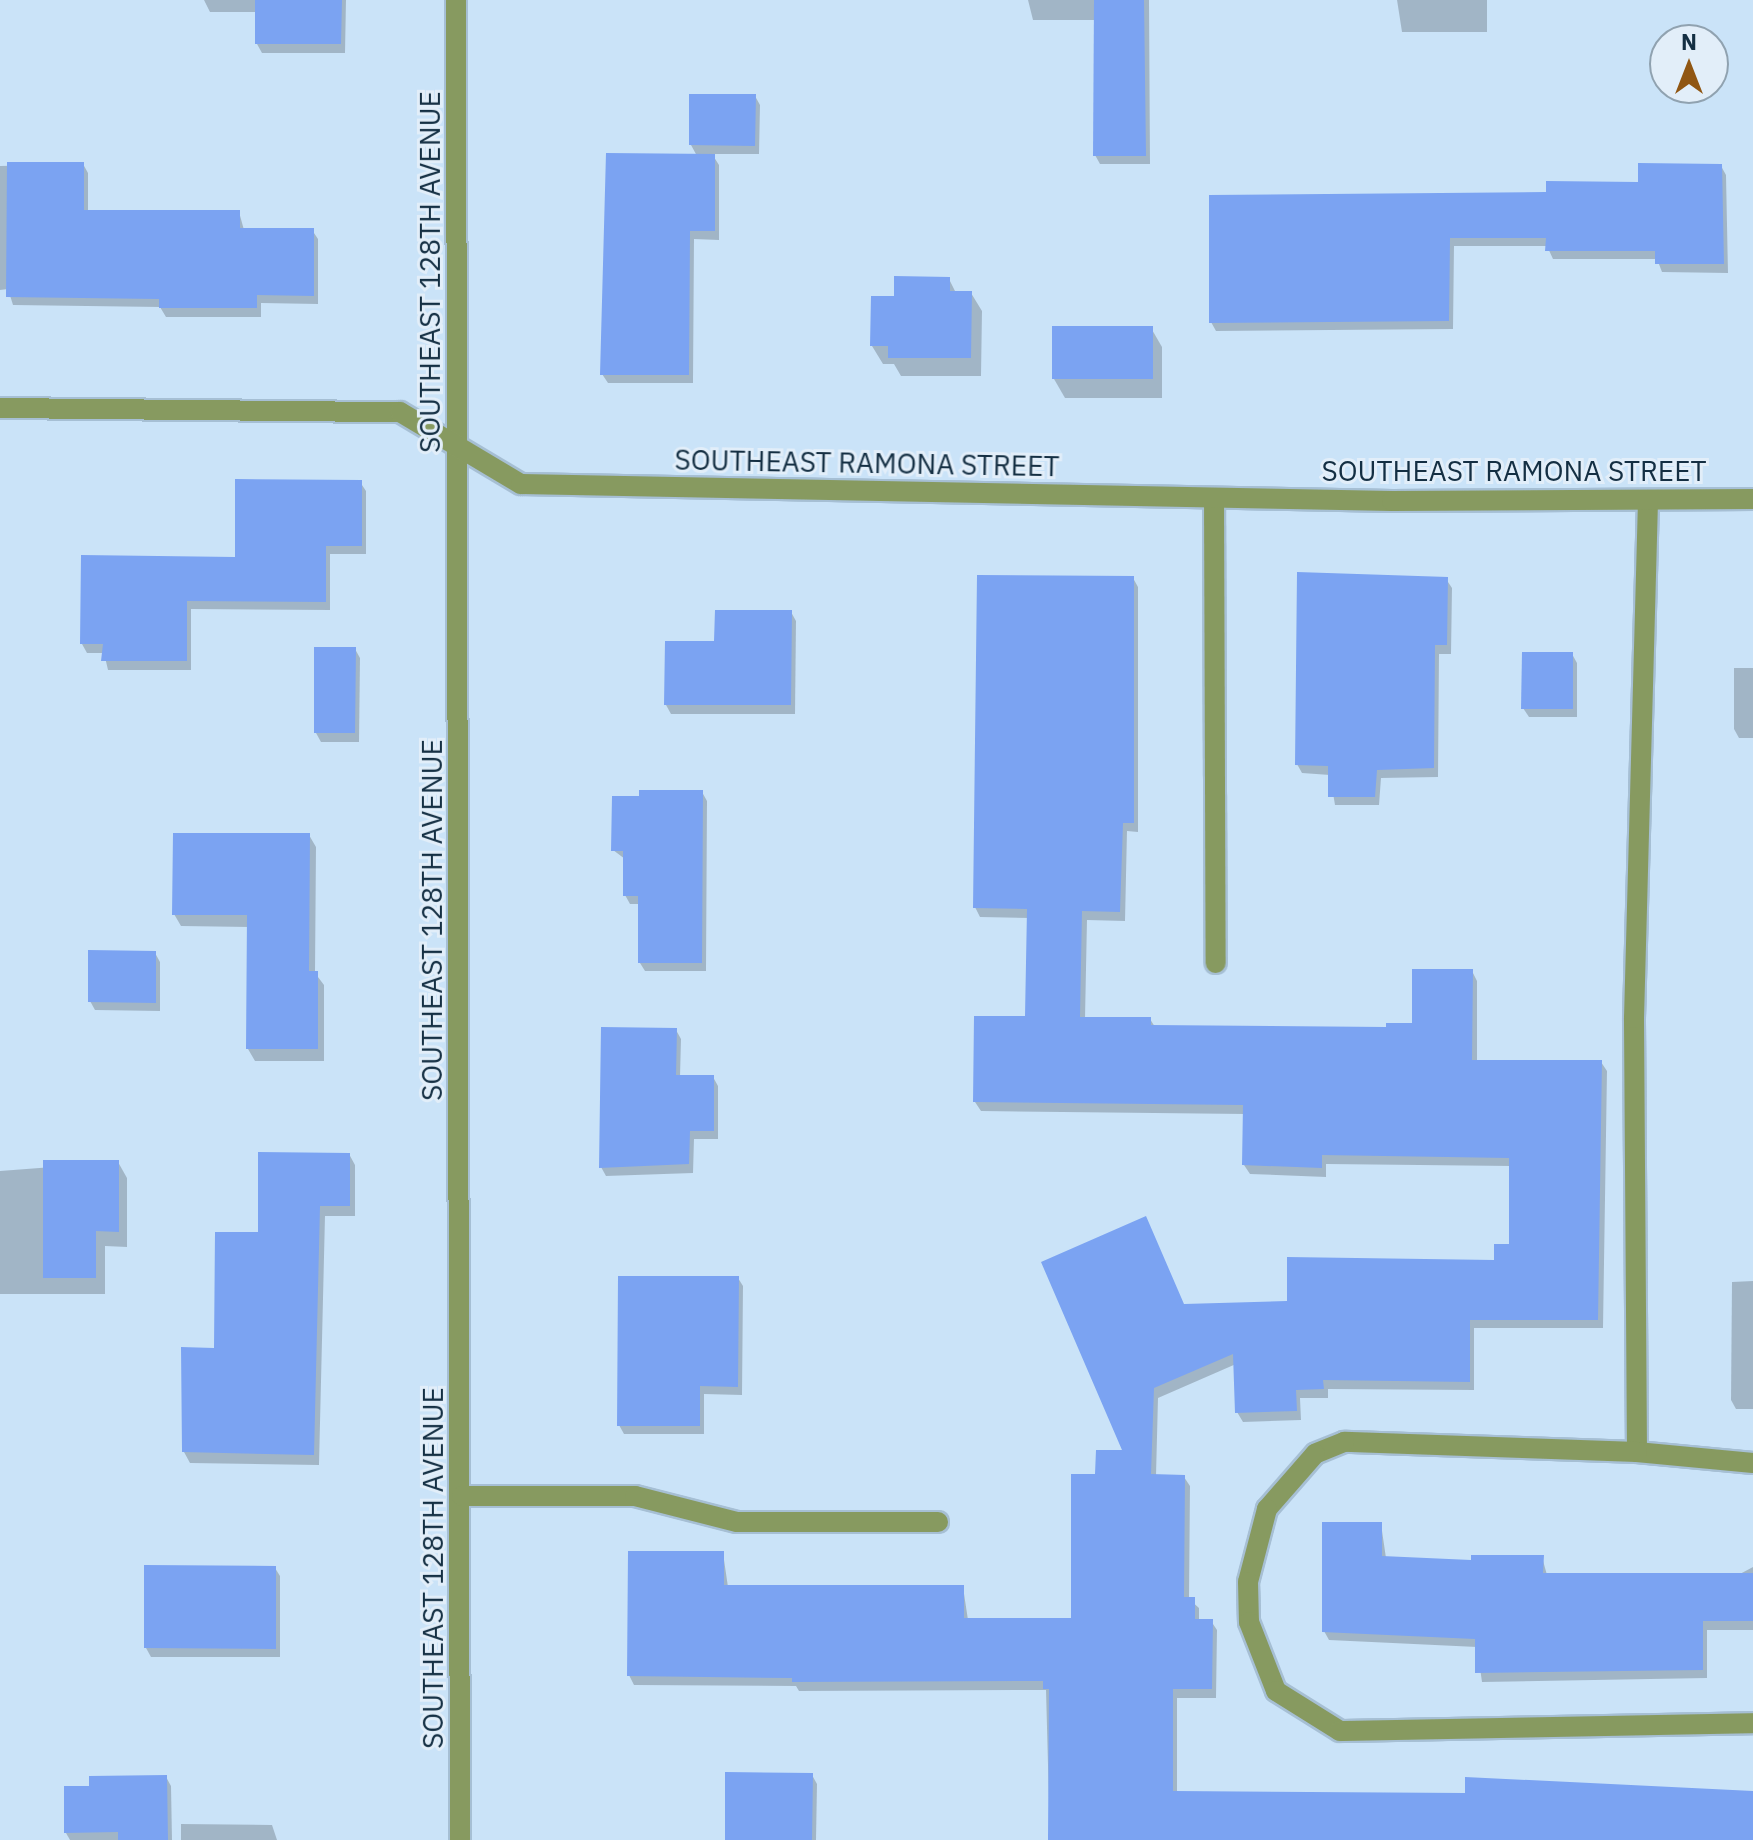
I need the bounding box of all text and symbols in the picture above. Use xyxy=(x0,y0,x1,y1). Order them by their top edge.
north arrow xyxy=(1649,24,1729,104)
text: N xyxy=(1681,27,1697,56)
street label: SOUTHEAST 128TH AVENUE xyxy=(413,91,447,453)
street label: SOUTHEAST RAMONA STREET xyxy=(674,443,1060,483)
street label: SOUTHEAST RAMONA STREET xyxy=(1322,454,1706,488)
street label: SOUTHEAST 128TH AVENUE xyxy=(415,739,449,1101)
street label: SOUTHEAST 128TH AVENUE xyxy=(416,1387,450,1749)

